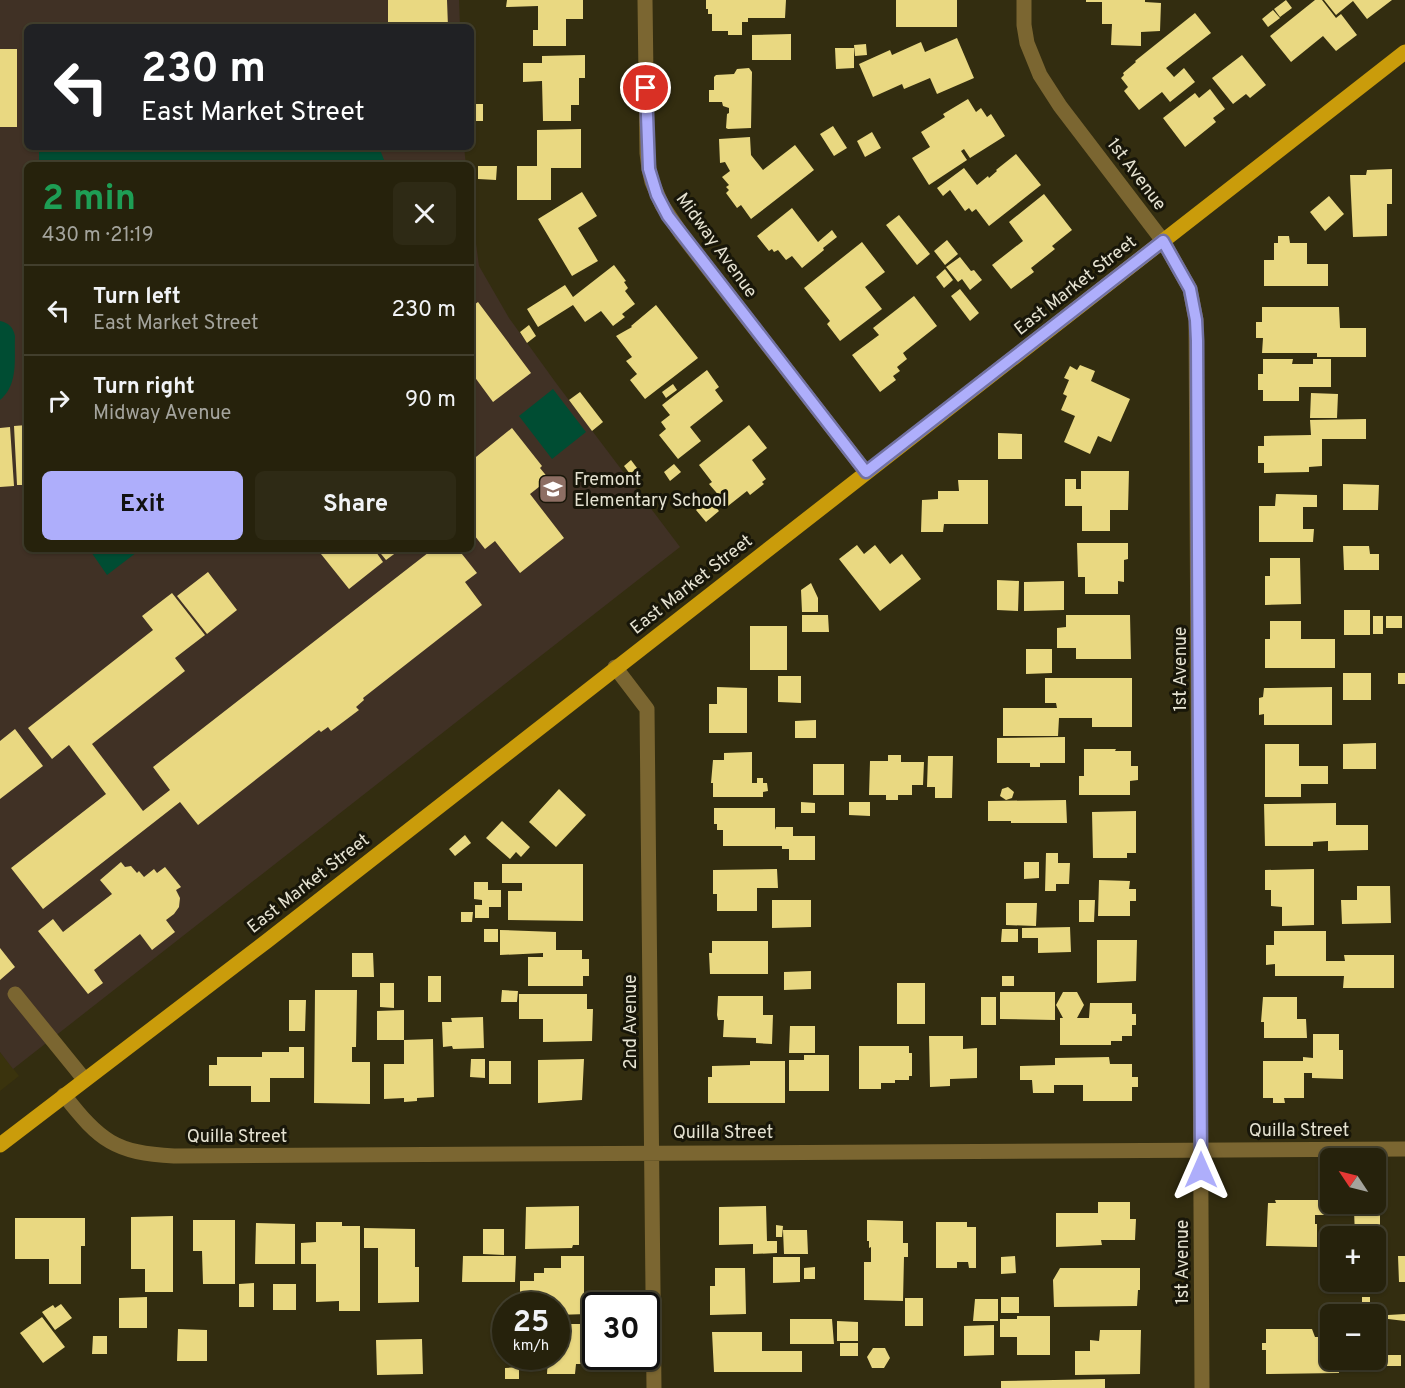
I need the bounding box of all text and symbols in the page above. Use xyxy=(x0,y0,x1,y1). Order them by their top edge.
text: 230 m xyxy=(141,44,266,97)
icon: left xyxy=(42,48,120,126)
pin xyxy=(620,62,671,113)
icon: arrive xyxy=(629,71,662,104)
text: East Market Street xyxy=(141,96,365,130)
street label: 1st Avenue xyxy=(1101,134,1171,216)
text: 2 min xyxy=(42,177,136,223)
button: close xyxy=(393,182,456,245)
street label: Midway Avenue xyxy=(670,189,762,303)
text: 430 m · 21:19 xyxy=(42,223,154,249)
street label: East Market Street xyxy=(1010,231,1142,341)
text: Turn left xyxy=(93,284,181,311)
icon: left xyxy=(42,294,75,327)
text: 230 m xyxy=(392,297,456,324)
text: East Market Street xyxy=(93,311,259,337)
text: Turn right xyxy=(93,374,195,401)
icon: right xyxy=(42,384,75,417)
text: 90 m xyxy=(405,387,456,414)
text: Midway Avenue xyxy=(93,401,231,427)
place label: Fremont Elementary School xyxy=(574,469,727,513)
button: Exit xyxy=(42,471,243,540)
button: Share xyxy=(255,471,456,540)
school or university icon: Fremont Elementary School xyxy=(537,473,569,505)
street label: East Market Street xyxy=(626,530,758,640)
street label: 1st Avenue xyxy=(1170,626,1193,712)
street label: East Market Street xyxy=(243,829,375,939)
street label: 2nd Avenue xyxy=(620,974,643,1070)
street label: Quilla Street xyxy=(1249,1120,1349,1143)
street label: Quilla Street xyxy=(673,1122,773,1145)
street label: Quilla Street xyxy=(187,1126,287,1149)
position arrow xyxy=(1169,1138,1233,1202)
north arrow xyxy=(1320,1148,1386,1214)
map controls xyxy=(1320,1148,1386,1370)
street label: 1st Avenue xyxy=(1172,1219,1195,1305)
button: + xyxy=(1320,1226,1386,1292)
speed limit sign: 30 xyxy=(582,1292,660,1370)
button: − xyxy=(1320,1304,1386,1370)
text: 25 xyxy=(513,1305,549,1342)
text: km/h xyxy=(513,1337,549,1356)

